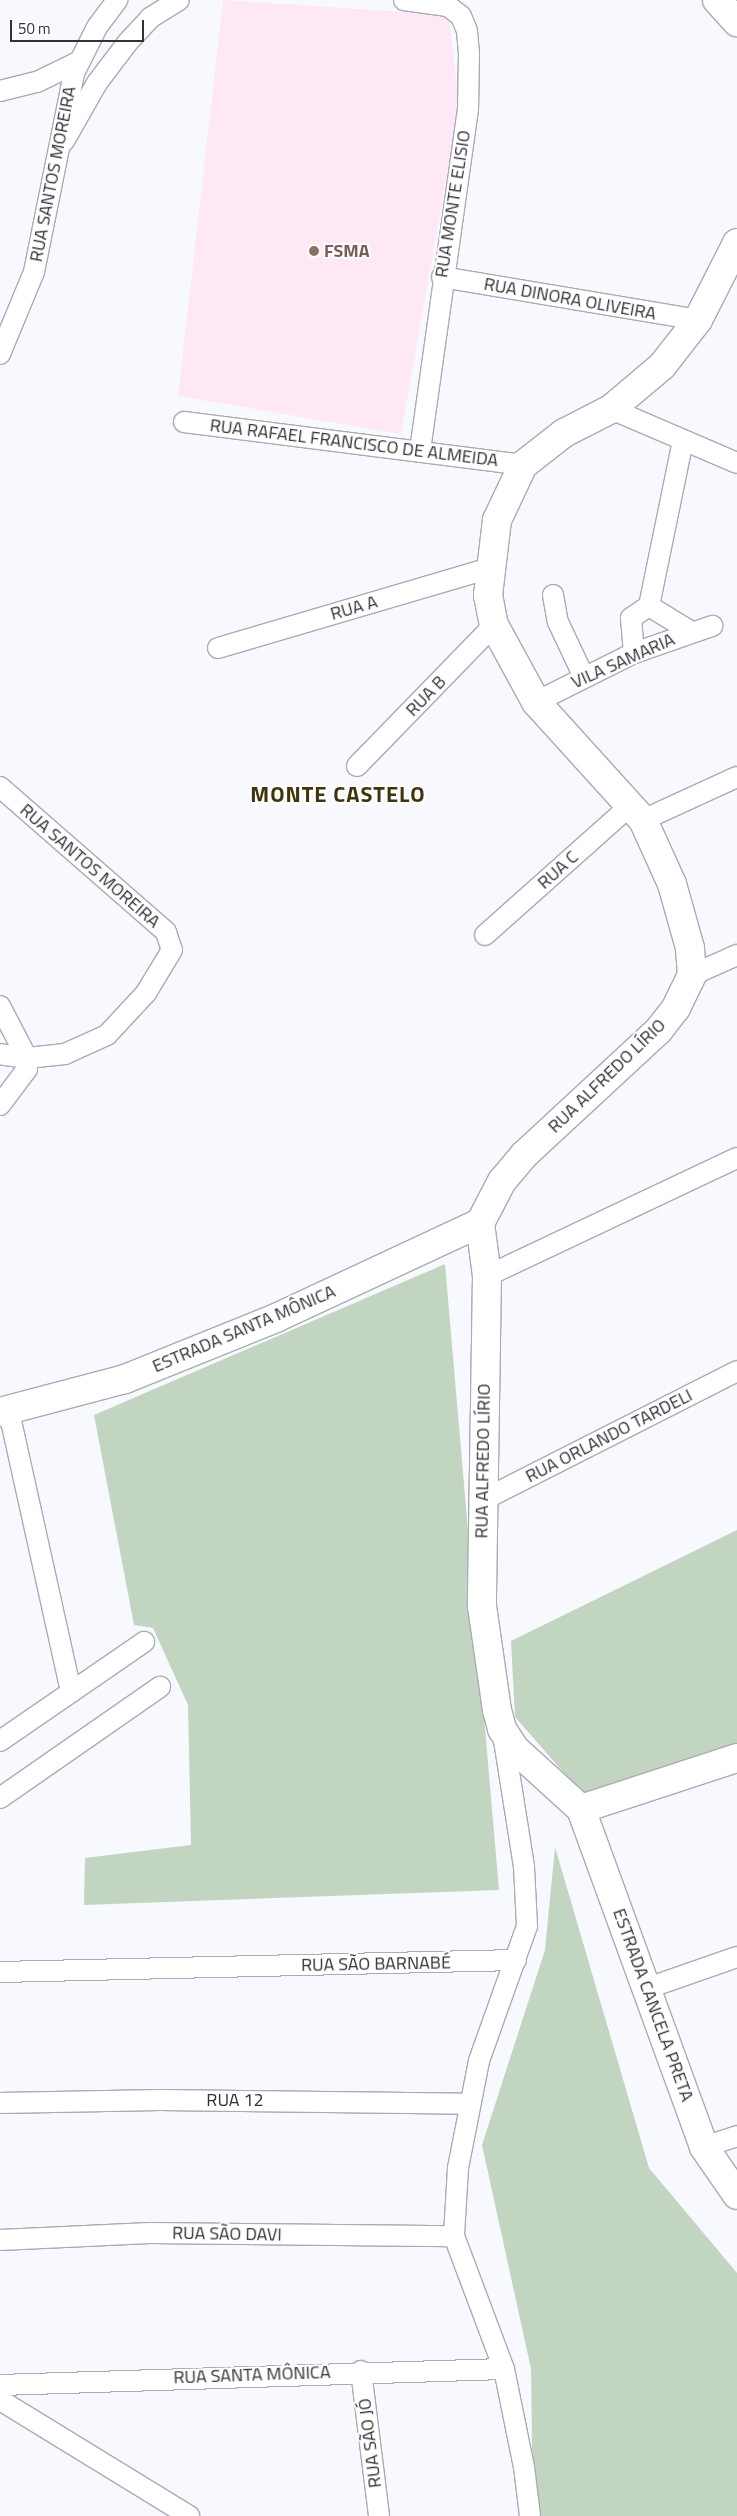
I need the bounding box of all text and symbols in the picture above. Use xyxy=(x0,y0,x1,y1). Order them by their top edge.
scale bar xyxy=(12,10,146,42)
text: 50 m xyxy=(18,17,51,40)
street label: RUA SANTOS MOREIRA xyxy=(25,84,81,264)
street label: RUA MONTE ELISIO xyxy=(431,129,475,279)
place label: FSMA xyxy=(324,240,370,262)
marker: FSMA xyxy=(308,245,320,257)
street label: RUA DINORA OLIVEIRA xyxy=(482,273,658,325)
street label: RUA RAFAEL FRANCISCO DE ALMEIDA xyxy=(209,415,499,471)
street label: RUA A xyxy=(328,591,380,625)
street label: VILA SAMARIA xyxy=(568,629,678,693)
street label: RUA B xyxy=(401,671,451,721)
district label: MONTE CASTELO xyxy=(249,782,427,808)
street label: RUA SANTOS MOREIRA xyxy=(16,799,164,933)
street label: RUA C xyxy=(533,846,583,894)
street label: RUA ALFREDO LÍRIO xyxy=(544,1014,670,1138)
street label: ESTRADA SANTA MÔNICA xyxy=(149,1281,339,1377)
street label: RUA ALFREDO LÍRIO xyxy=(471,1383,495,1539)
street label: RUA ORLANDO TARDELI xyxy=(522,1385,696,1487)
street label: ESTRADA CANCELA PRETA xyxy=(608,1906,698,2104)
street label: RUA SÃO BARNABÉ xyxy=(301,1952,451,1976)
street label: RUA 12 xyxy=(206,2089,264,2111)
street label: RUA SÃO DAVI xyxy=(172,2222,282,2246)
street label: RUA SANTA MÔNICA xyxy=(173,2361,331,2389)
street label: RUA SÃO JÓ xyxy=(354,2397,386,2489)

